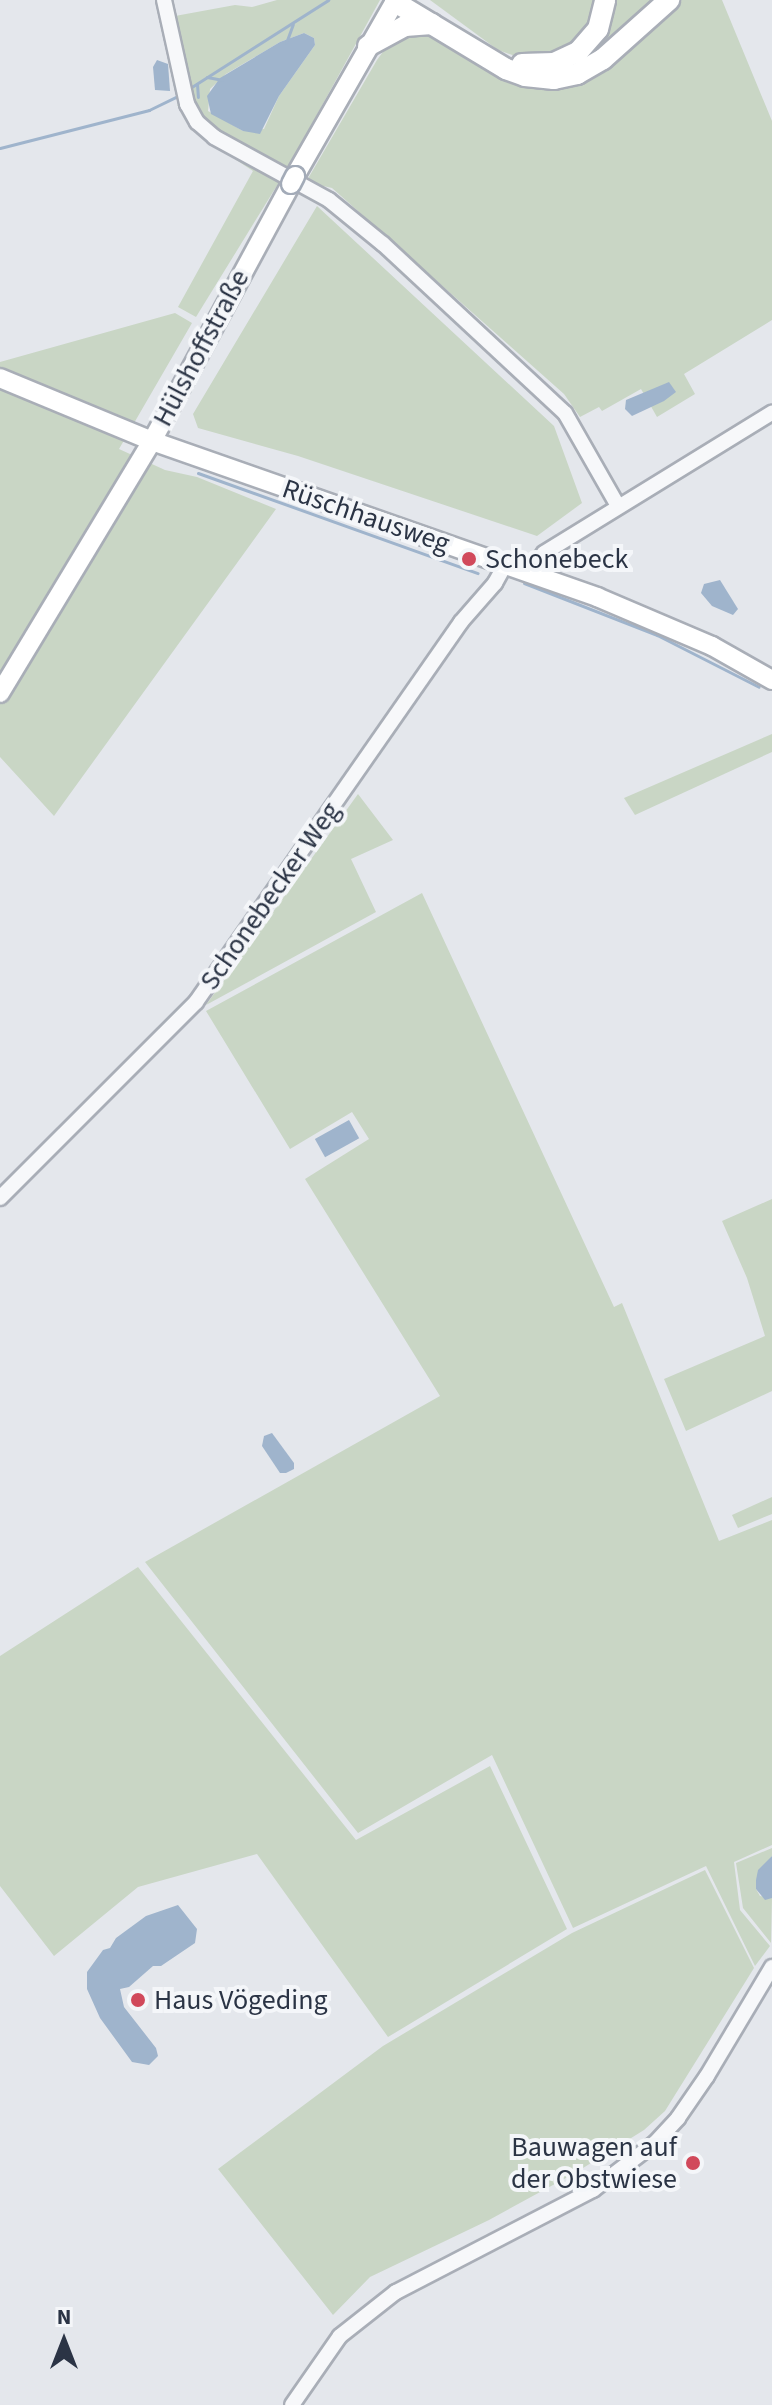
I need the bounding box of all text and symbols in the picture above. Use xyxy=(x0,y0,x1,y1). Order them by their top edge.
street label: Hülshoffstraße xyxy=(146,264,256,432)
street label: Rüschhausweg xyxy=(278,472,454,560)
place label: Schonebeck xyxy=(485,542,628,576)
marker: Schonebeck xyxy=(460,550,478,568)
street label: Schonebecker Weg xyxy=(193,796,347,996)
place label: Haus Vögeding xyxy=(154,1983,328,2017)
marker: Haus Vögeding xyxy=(129,1991,147,2009)
place label: Bauwagen auf der Obstwiese xyxy=(511,2130,677,2196)
marker: Bauwagen auf der Obstwiese xyxy=(684,2154,702,2172)
north arrow xyxy=(24,2301,104,2381)
text: N xyxy=(57,2301,71,2333)

